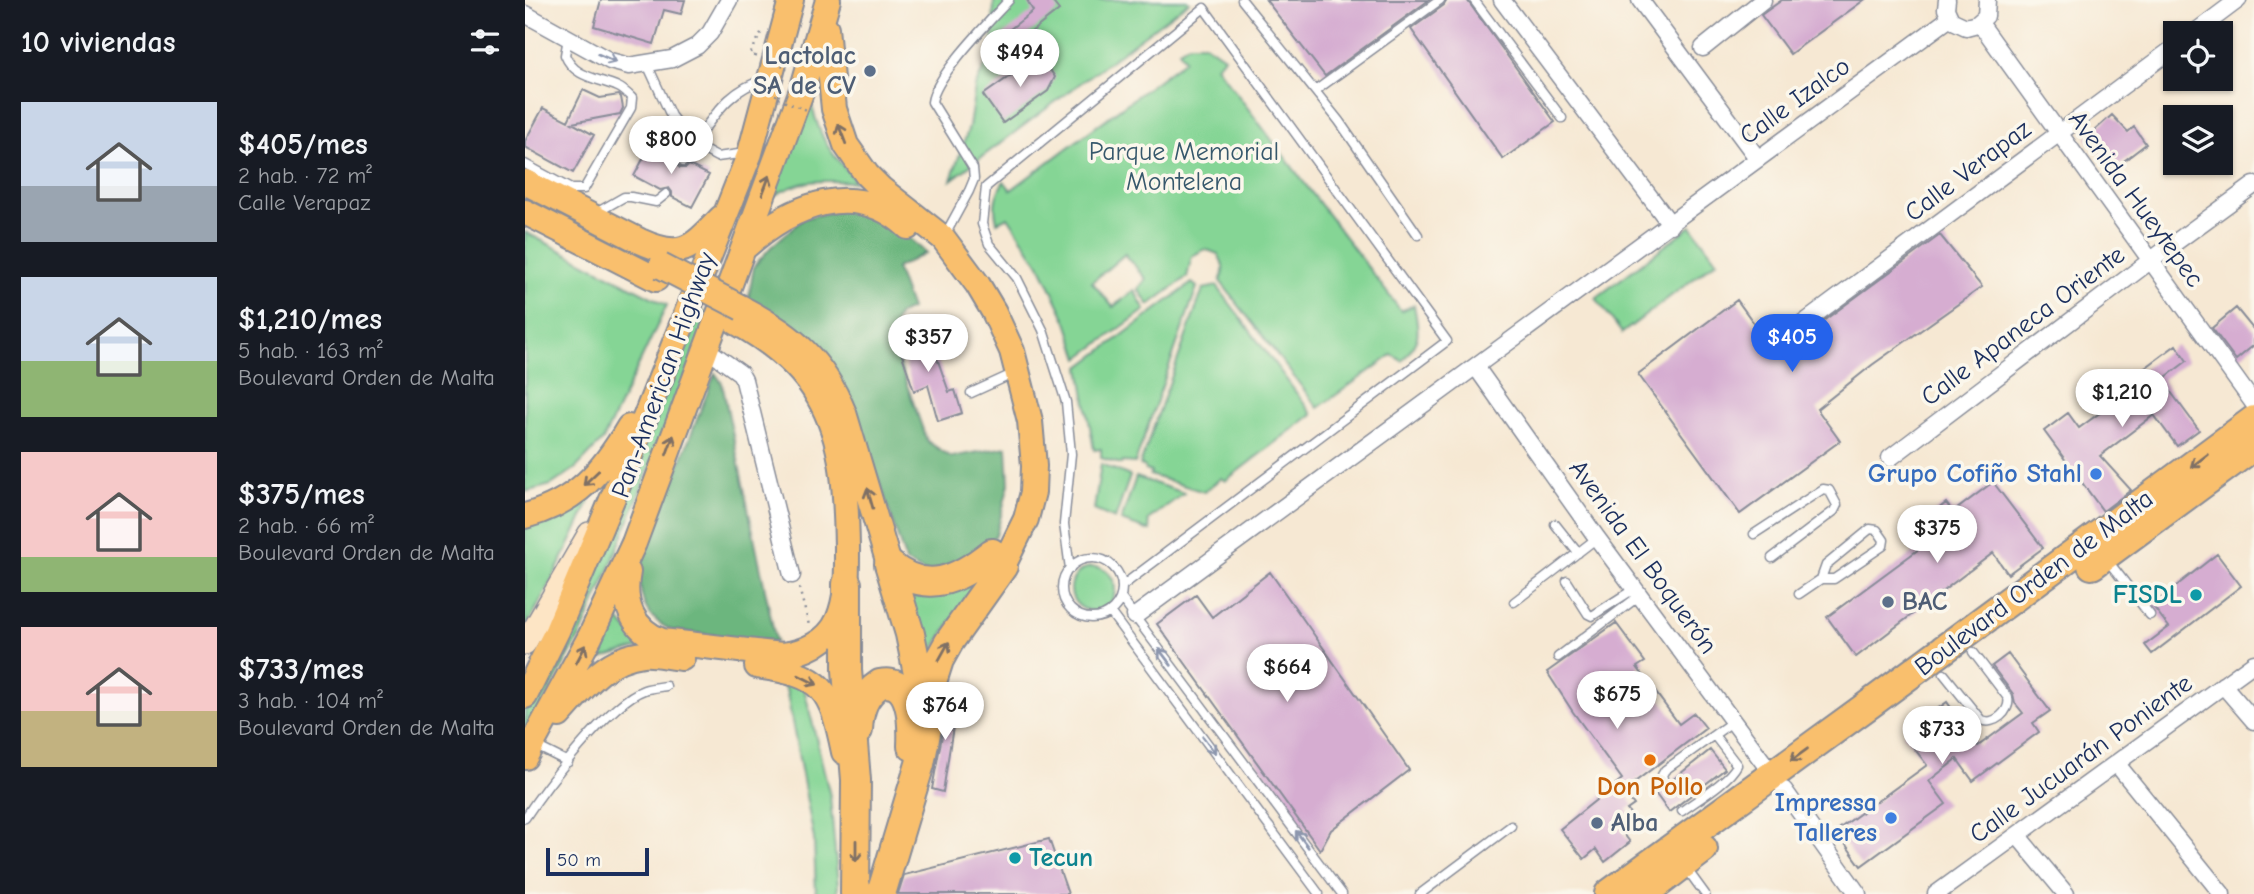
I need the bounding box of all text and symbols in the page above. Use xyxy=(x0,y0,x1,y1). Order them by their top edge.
map controls xyxy=(2163,21,2233,175)
button: locate xyxy=(2163,21,2233,91)
icon: filters xyxy=(466,23,504,61)
text: 10 viviendas xyxy=(21,25,175,60)
pin: $494 xyxy=(979,29,1061,89)
text: $494 xyxy=(996,38,1044,65)
place label: Lactolac SA de CV xyxy=(753,41,856,101)
street label: Calle Izalco xyxy=(1734,51,1856,151)
one-way arrow xyxy=(595,52,617,65)
marker: Lactolac SA de CV xyxy=(862,63,878,79)
street label: Avenida Hueytepec xyxy=(2062,105,2210,293)
button: layers xyxy=(2163,105,2233,175)
street label: Calle Verapaz xyxy=(1899,114,2037,228)
pin: $800 xyxy=(630,116,712,176)
one-way arrow xyxy=(834,123,847,145)
text: $800 xyxy=(645,125,697,152)
text: $405/mes xyxy=(238,127,368,162)
icon: home xyxy=(77,130,161,214)
park label: Parque Memorial Montelena xyxy=(1089,137,1279,197)
text: 2 hab. · 72 m² xyxy=(238,162,372,189)
one-way arrow xyxy=(761,175,773,197)
text: Calle Verapaz xyxy=(238,189,370,216)
street label: Calle Apaneca Oriente xyxy=(1915,240,2131,412)
street label: Pan-American Highway xyxy=(606,248,723,502)
text: $1,210/mes xyxy=(238,302,382,337)
icon: home xyxy=(77,305,161,389)
pin: $357 xyxy=(887,314,969,374)
pin: $405 xyxy=(1751,314,1833,374)
text: $357 xyxy=(904,323,952,350)
text: $405 xyxy=(1767,323,1817,350)
text: 5 hab. · 163 m² xyxy=(238,337,383,364)
text: Boulevard Orden de Malta xyxy=(238,364,495,391)
pin: $1,210 xyxy=(2065,370,2179,429)
text: $1,210 xyxy=(2092,378,2152,405)
one-way arrow xyxy=(665,434,677,456)
street label: Avenida El Boquerón xyxy=(1563,454,1723,660)
one-way arrow xyxy=(2190,454,2209,468)
place label: Grupo Cofiño Stahl xyxy=(1868,459,2082,489)
marker: Grupo Cofiño Stahl xyxy=(2088,466,2104,482)
one-way arrow xyxy=(583,470,600,487)
text: $375/mes xyxy=(238,477,365,512)
icon: home xyxy=(77,480,161,564)
street label: Boulevard Orden de Malta xyxy=(1909,484,2159,682)
one-way arrow xyxy=(862,488,875,510)
pin: $375 xyxy=(1896,505,1978,565)
text: 2 hab. · 66 m² xyxy=(238,512,374,539)
text: $375 xyxy=(1913,514,1961,541)
text: Boulevard Orden de Malta xyxy=(238,539,495,566)
place label: FISDL xyxy=(2113,580,2182,610)
place label: BAC xyxy=(1902,587,1948,617)
marker: FISDL xyxy=(2188,587,2204,603)
marker: BAC xyxy=(1880,594,1896,610)
one-way arrow xyxy=(938,641,951,662)
one-way arrow xyxy=(575,644,588,665)
pin: $664 xyxy=(1246,644,1328,704)
one-way arrow xyxy=(1158,648,1173,667)
text: $733/mes xyxy=(238,652,364,687)
text: $664 xyxy=(1263,653,1311,680)
icon: home xyxy=(77,655,161,739)
street label: Calle Jucuarán Poniente xyxy=(1964,668,2198,850)
pin: $675 xyxy=(1576,672,1658,731)
one-way arrow xyxy=(797,674,818,688)
text: $675 xyxy=(1593,680,1641,707)
pin: $764 xyxy=(904,682,986,742)
text: 3 hab. · 104 m² xyxy=(238,687,383,714)
text: $764 xyxy=(922,691,968,718)
pin: $733 xyxy=(1901,706,1983,766)
text: Boulevard Orden de Malta xyxy=(238,714,495,741)
text: $733 xyxy=(1919,715,1965,742)
one-way arrow xyxy=(1201,736,1216,755)
one-way arrow xyxy=(1790,748,1809,763)
marker: Don Pollo xyxy=(1642,752,1658,768)
place label: Don Pollo xyxy=(1597,772,1703,802)
place label: Impressa Talleres xyxy=(1774,788,1877,848)
place label: Alba xyxy=(1611,808,1658,838)
marker: Impressa Talleres xyxy=(1883,810,1899,826)
marker: Alba xyxy=(1589,815,1605,831)
one-way arrow xyxy=(1294,831,1309,849)
one-way arrow xyxy=(849,839,863,862)
place label: Tecun xyxy=(1029,843,1093,873)
scale bar xyxy=(546,845,649,877)
text: 50 m xyxy=(557,849,601,871)
marker: Tecun xyxy=(1007,850,1023,866)

